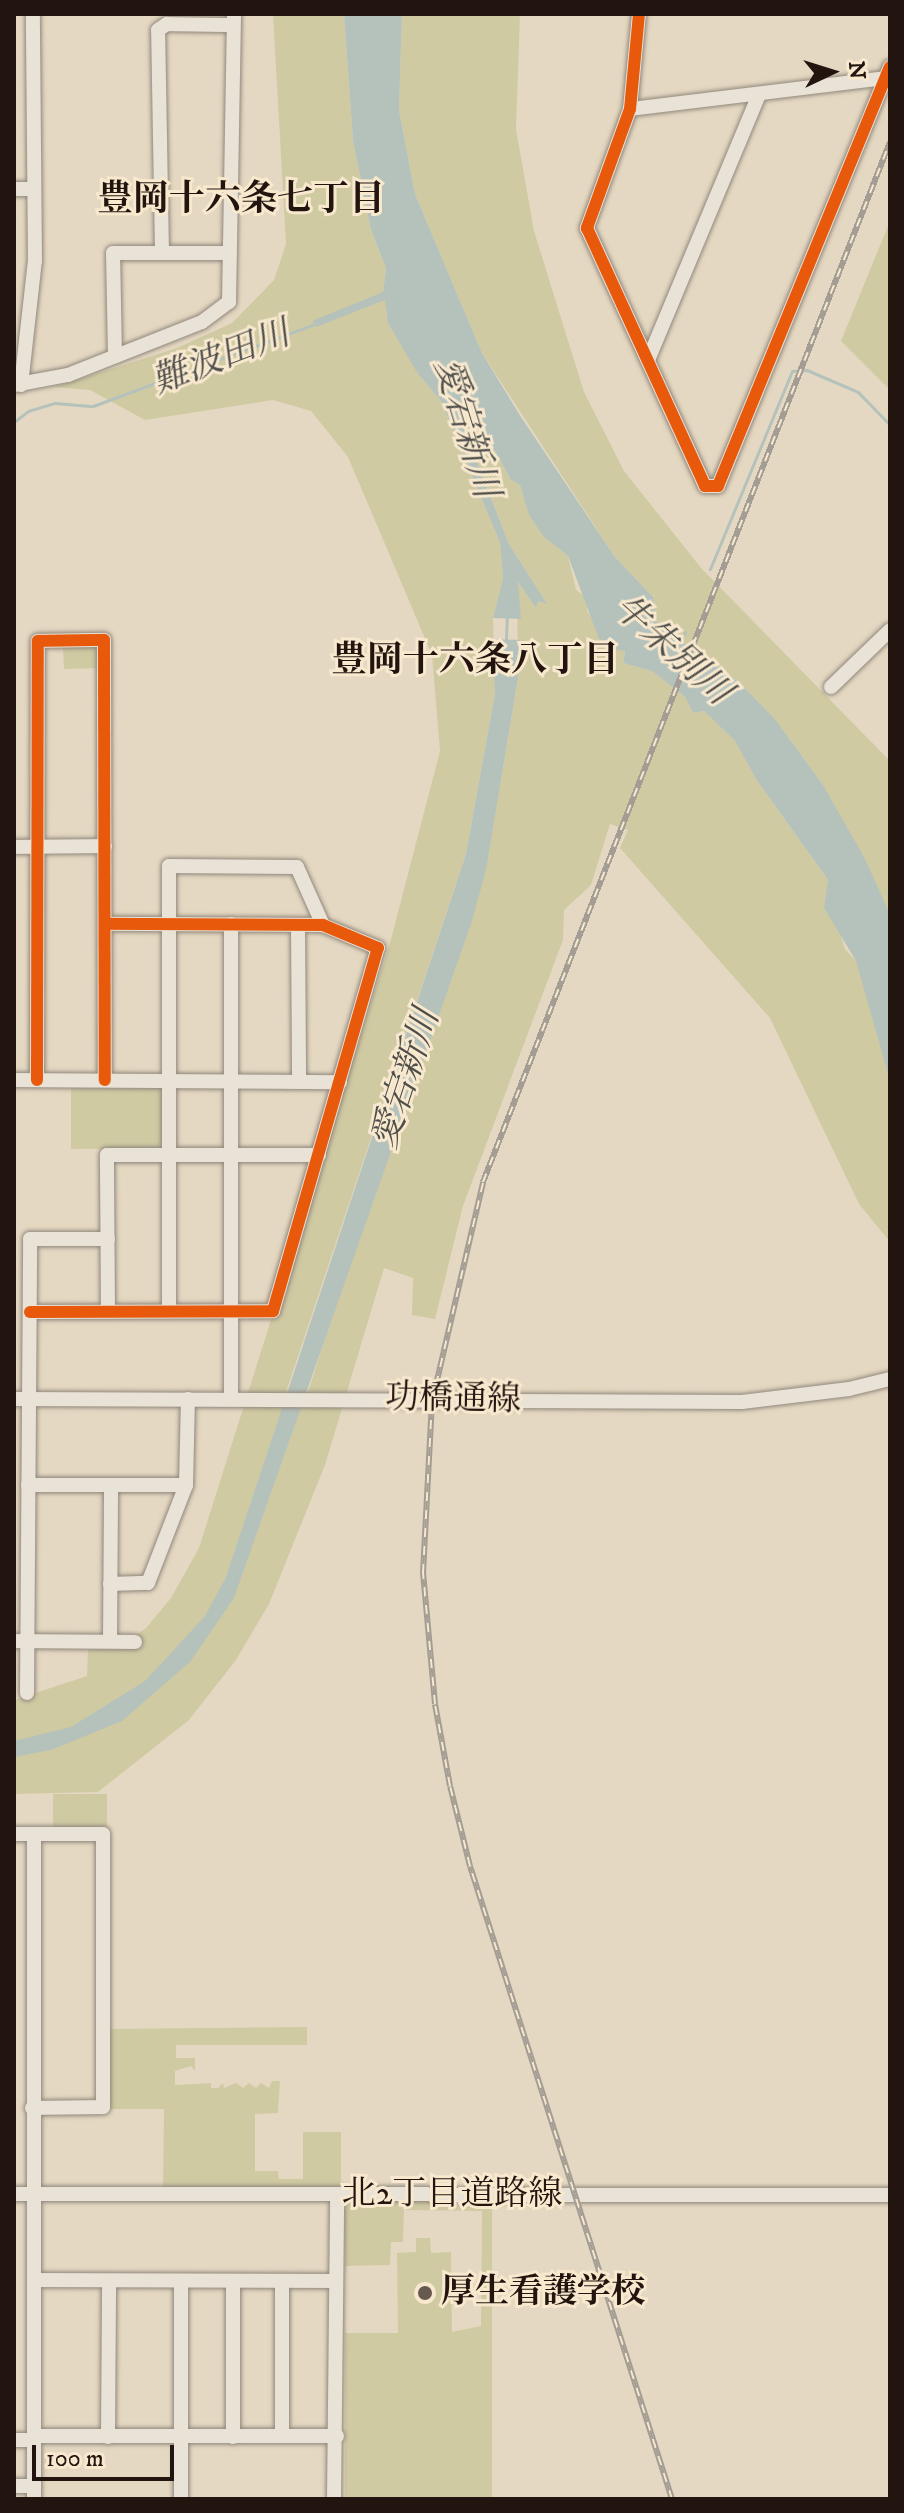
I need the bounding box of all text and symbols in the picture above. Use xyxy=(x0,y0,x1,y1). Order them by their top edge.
north arrow xyxy=(792,32,872,112)
text: N xyxy=(842,60,871,80)
district label: 豊岡十六条七丁目 xyxy=(97,178,385,222)
water label: 難波田川 xyxy=(146,312,296,404)
water label: 愛宕新川 xyxy=(424,353,508,503)
water label: 牛朱別川 xyxy=(604,586,740,714)
district label: 豊岡十六条八丁目 xyxy=(331,639,619,683)
water label: 愛宕新川 xyxy=(363,1004,449,1154)
street label: 功橋通線 xyxy=(385,1377,521,1421)
street label: 北2丁目道路線 xyxy=(342,2175,562,2215)
place label: 厚生看護学校 xyxy=(441,2273,645,2313)
marker: 厚生看護学校 xyxy=(416,2284,434,2302)
scale bar xyxy=(36,2429,178,2479)
text: 100 m xyxy=(46,2444,104,2474)

